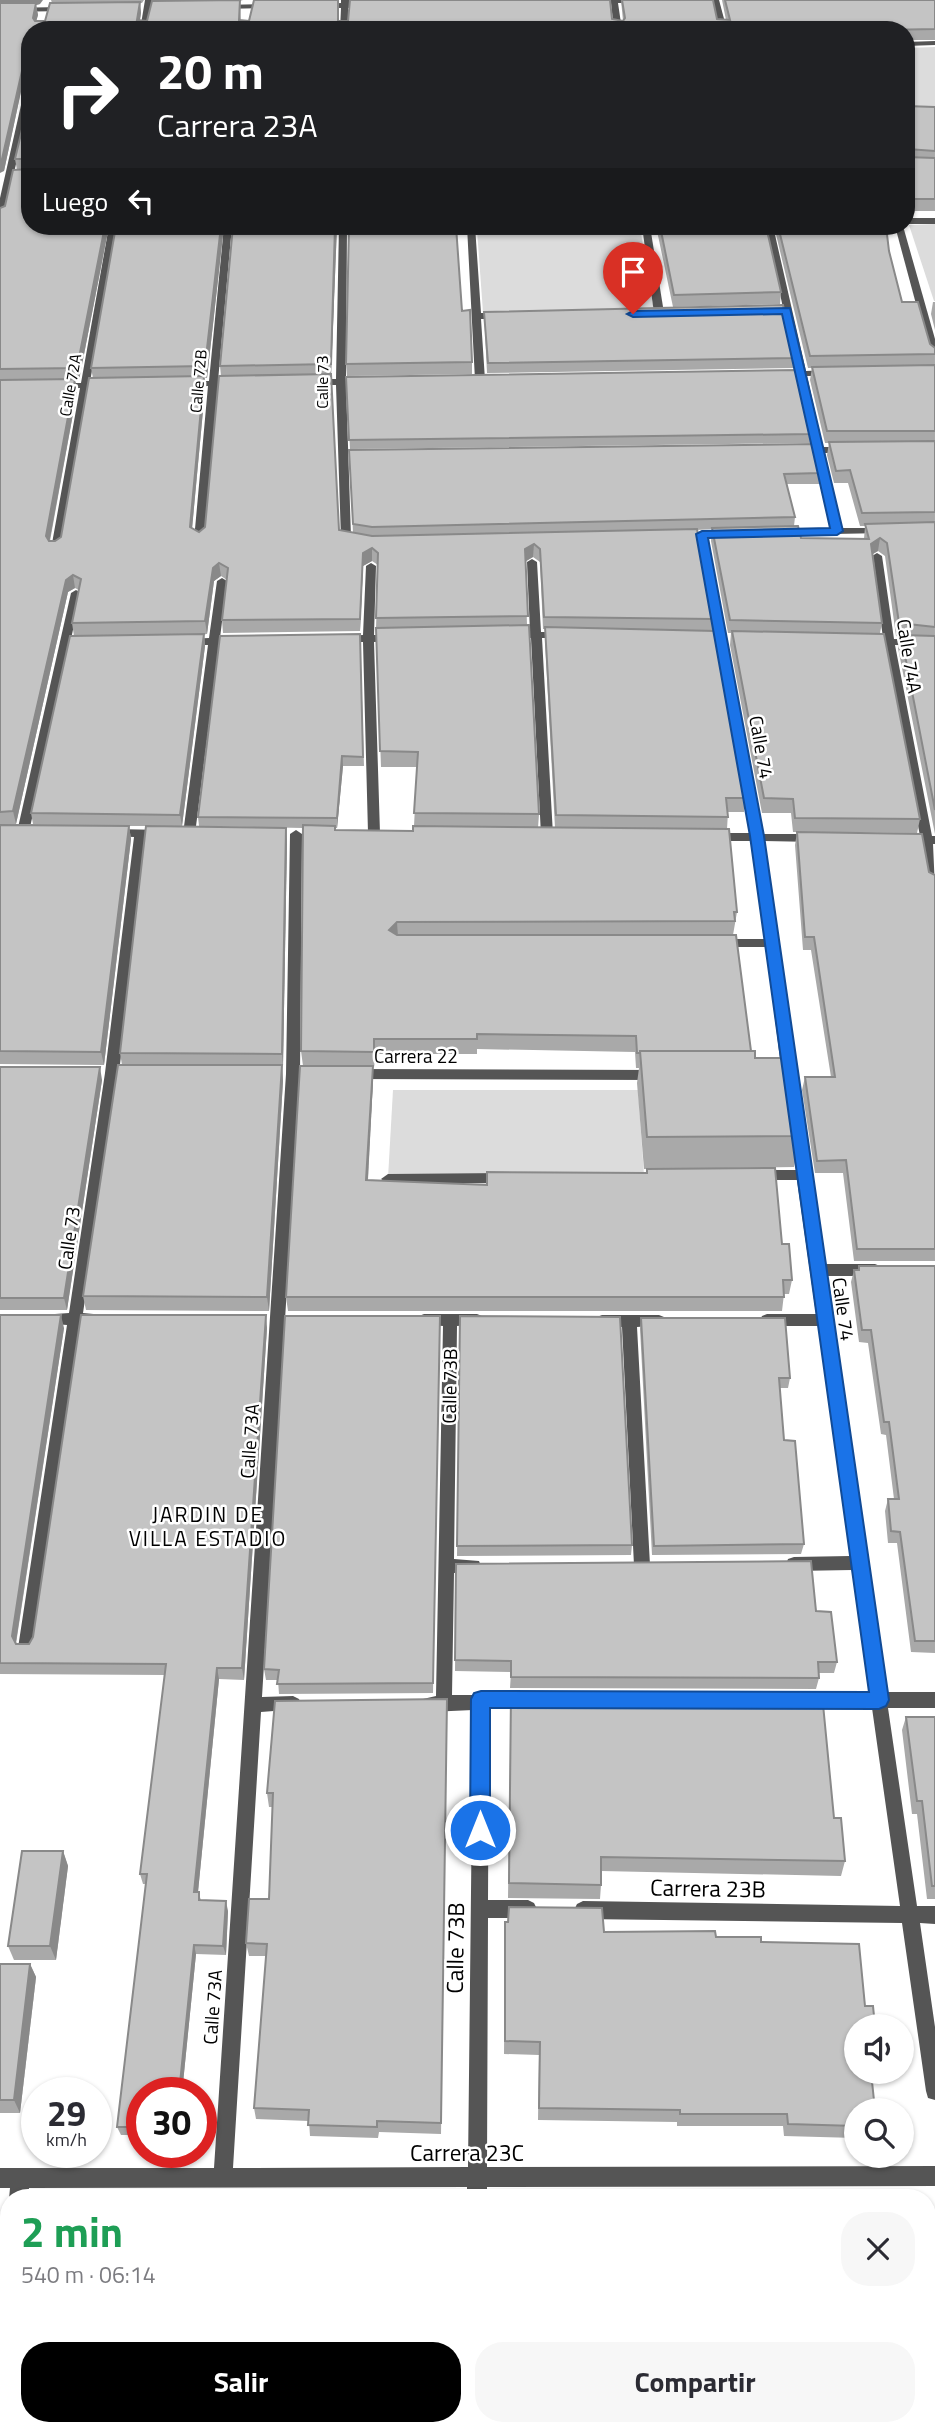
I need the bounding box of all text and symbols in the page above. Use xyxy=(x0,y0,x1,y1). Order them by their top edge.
text: 20 m xyxy=(157,33,264,108)
icon: right xyxy=(42,49,133,140)
text: Carrera 23A xyxy=(157,101,317,149)
text: Luego xyxy=(42,182,108,221)
icon: left xyxy=(122,182,160,220)
pin xyxy=(603,242,663,314)
icon: arrive xyxy=(614,253,652,291)
street label: Calle 72B xyxy=(183,348,213,414)
street label: Calle 72A xyxy=(53,351,87,418)
street label: Calle 73 xyxy=(310,355,334,409)
street label: Calle 74A xyxy=(890,617,930,695)
street label: Calle 74 xyxy=(742,713,782,781)
street label: Carrera 22 xyxy=(374,1041,458,1070)
street label: Calle 73 xyxy=(49,1204,87,1272)
street label: Calle 74 xyxy=(825,1275,863,1343)
street label: Calle 73B xyxy=(434,1348,464,1424)
street label: Calle 73A xyxy=(232,1403,266,1479)
district label: JARDIN DE VILLA ESTADIO xyxy=(129,1498,287,1554)
position arrow xyxy=(443,1793,517,1867)
street label: Carrera 23B xyxy=(650,1869,766,1907)
street label: Calle 73B xyxy=(437,1902,473,1994)
street label: Calle 73A xyxy=(195,1969,229,2045)
map controls xyxy=(844,2014,914,2168)
button: sound xyxy=(844,2014,914,2084)
speed limit sign: 30 xyxy=(126,2077,217,2168)
text: 29 xyxy=(47,2086,86,2140)
button: search xyxy=(844,2098,914,2168)
text: km/h xyxy=(46,2126,87,2153)
street label: Carrera 23C xyxy=(410,2135,524,2170)
text: 2 min xyxy=(21,2199,123,2263)
button: close xyxy=(841,2212,915,2286)
text: 540 m · 06:14 xyxy=(21,2257,156,2292)
button: Salir xyxy=(21,2342,461,2422)
button: Compartir xyxy=(475,2342,915,2422)

